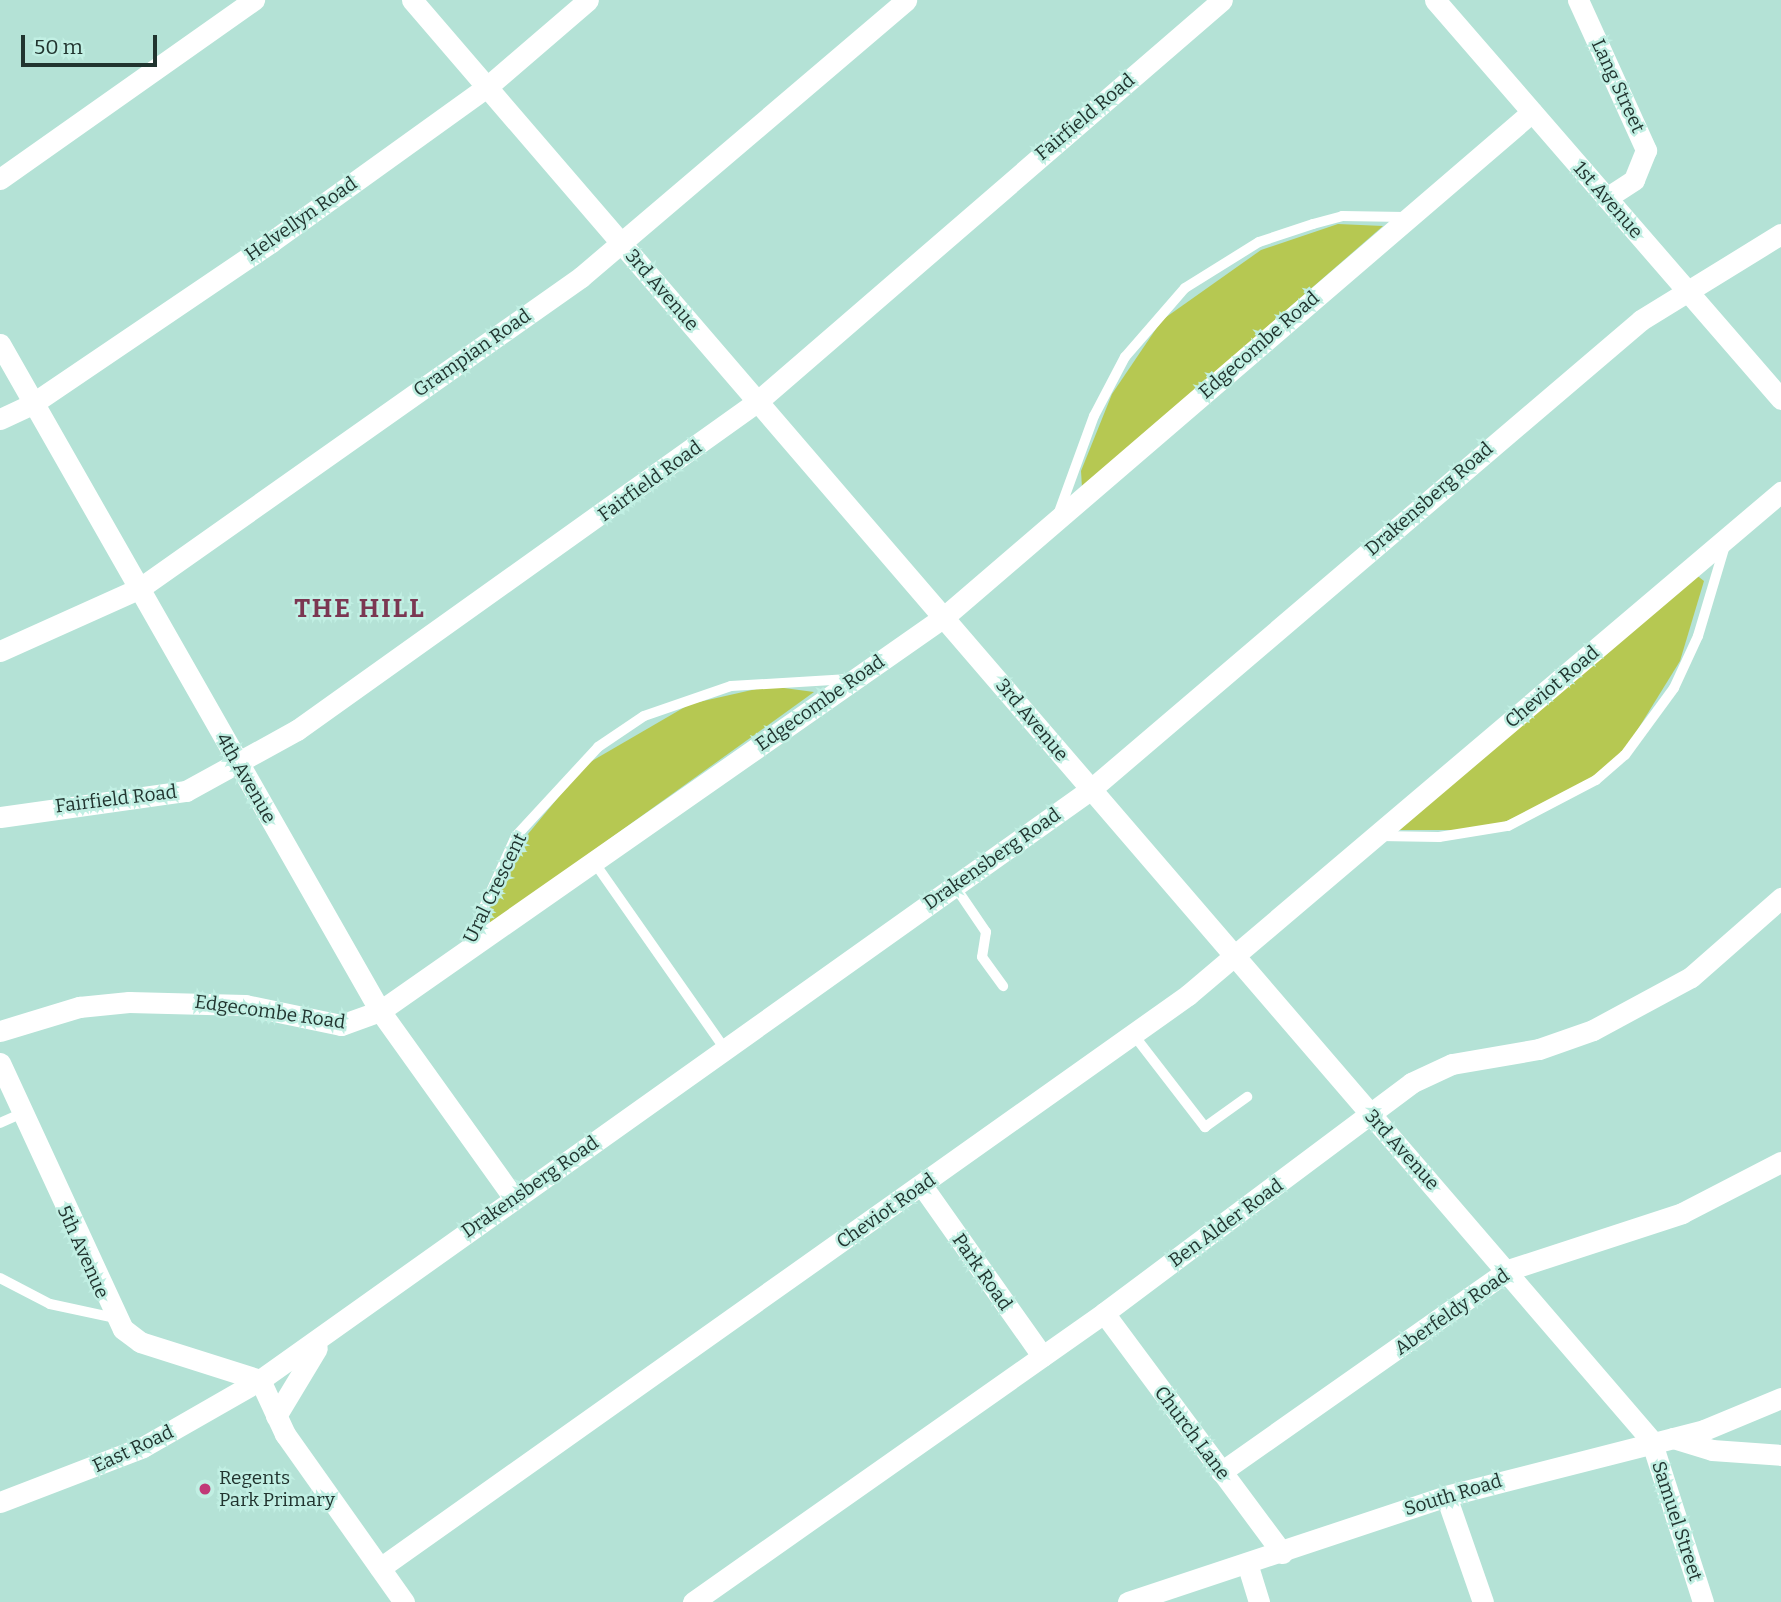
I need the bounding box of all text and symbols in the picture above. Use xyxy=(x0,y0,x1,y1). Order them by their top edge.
scale bar xyxy=(24,21,161,65)
text: 50 m xyxy=(34,34,83,60)
street label: Lang Street xyxy=(1586,36,1650,136)
street label: Fairfield Road xyxy=(1031,69,1139,165)
street label: 1st Avenue xyxy=(1568,157,1648,243)
street label: Helvellyn Road xyxy=(241,172,361,266)
street label: 3rd Avenue xyxy=(621,245,703,335)
street label: Edgecombe Road xyxy=(1194,287,1324,403)
street label: Grampian Road xyxy=(409,304,535,402)
street label: Fairfield Road xyxy=(594,436,706,526)
street label: Drakensberg Road xyxy=(1361,437,1497,561)
district label: THE HILL xyxy=(295,593,425,625)
street label: Cheviot Road xyxy=(1500,641,1604,733)
street label: Edgecombe Road xyxy=(751,650,889,756)
street label: 3rd Avenue xyxy=(991,674,1073,766)
street label: 4th Avenue xyxy=(211,729,281,827)
street label: Fairfield Road xyxy=(54,780,178,818)
street label: Drakensberg Road xyxy=(919,803,1065,915)
street label: Ural Crescent xyxy=(459,829,531,947)
street label: Edgecombe Road xyxy=(193,990,347,1034)
street label: 3rd Avenue xyxy=(1360,1105,1444,1195)
street label: Drakensberg Road xyxy=(457,1131,603,1243)
street label: Cheviot Road xyxy=(832,1169,940,1253)
street label: Ben Alder Road xyxy=(1165,1174,1287,1272)
street label: 5th Avenue xyxy=(52,1202,114,1302)
street label: Park Road xyxy=(947,1229,1017,1315)
street label: Aberfeldy Road xyxy=(1390,1264,1514,1360)
street label: Church Lane xyxy=(1149,1382,1235,1484)
street label: East Road xyxy=(89,1420,177,1478)
street label: Samuel Street xyxy=(1647,1458,1707,1584)
place label: Regents Park Primary xyxy=(219,1467,335,1511)
street label: South Road xyxy=(1401,1469,1505,1521)
marker: Regents Park Primary xyxy=(197,1481,213,1497)

